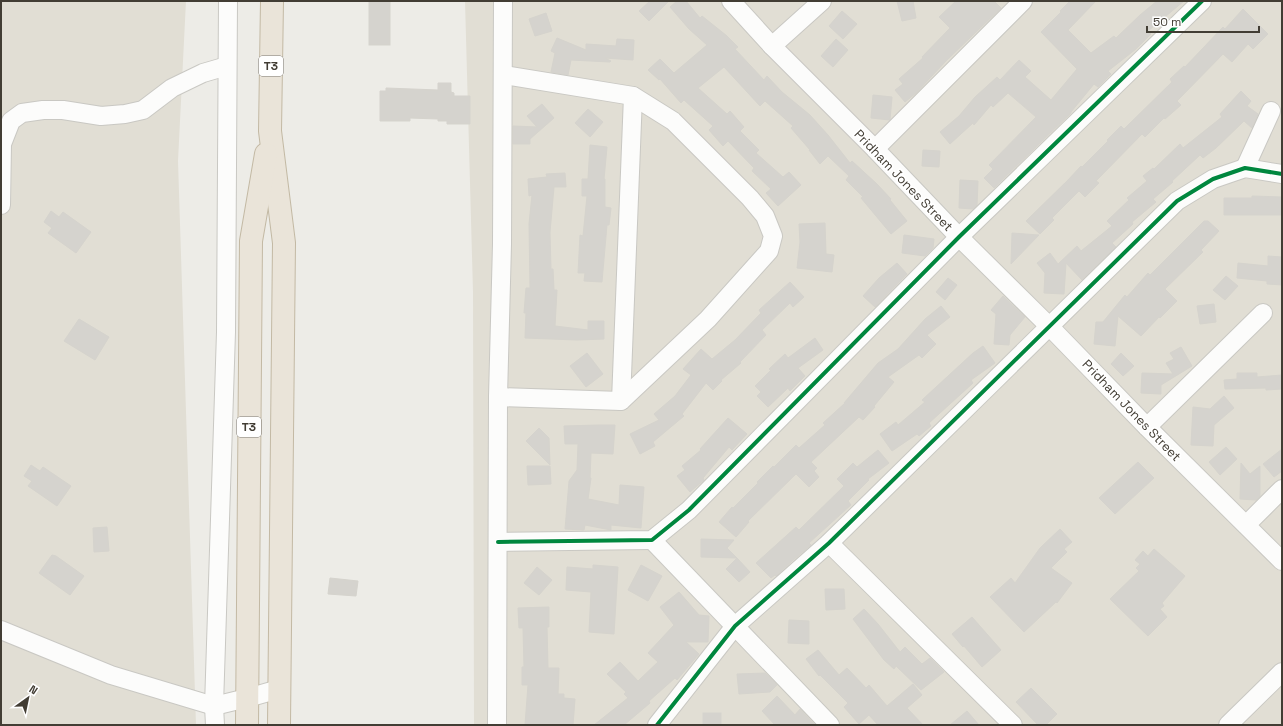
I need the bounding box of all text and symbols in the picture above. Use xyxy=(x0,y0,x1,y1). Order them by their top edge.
scale bar xyxy=(1147,8,1259,34)
text: 50 m xyxy=(1153,14,1181,30)
road number: T3 xyxy=(259,56,283,76)
street label: Pridham Jones Street xyxy=(851,126,957,235)
street label: Pridham Jones Street xyxy=(1079,356,1185,465)
road number: T3 xyxy=(237,417,261,437)
north arrow xyxy=(8,678,48,718)
text: N xyxy=(27,682,40,697)

